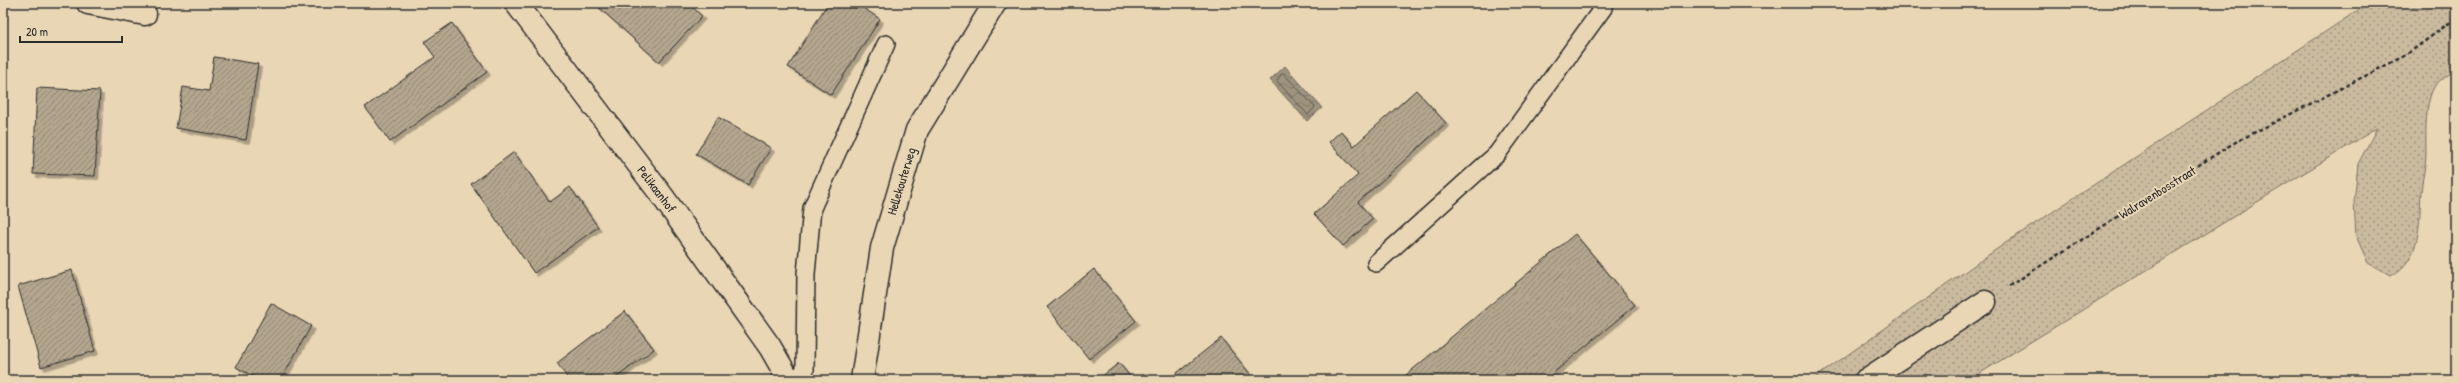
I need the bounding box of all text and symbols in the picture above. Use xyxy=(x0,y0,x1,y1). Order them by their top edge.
scale bar xyxy=(20,18,122,44)
text: 20 m xyxy=(26,23,48,40)
street label: Hellekouterweg xyxy=(882,145,920,217)
street label: Walravenbosstraat xyxy=(2115,161,2199,223)
street label: Pelikaanhof xyxy=(633,162,681,216)

